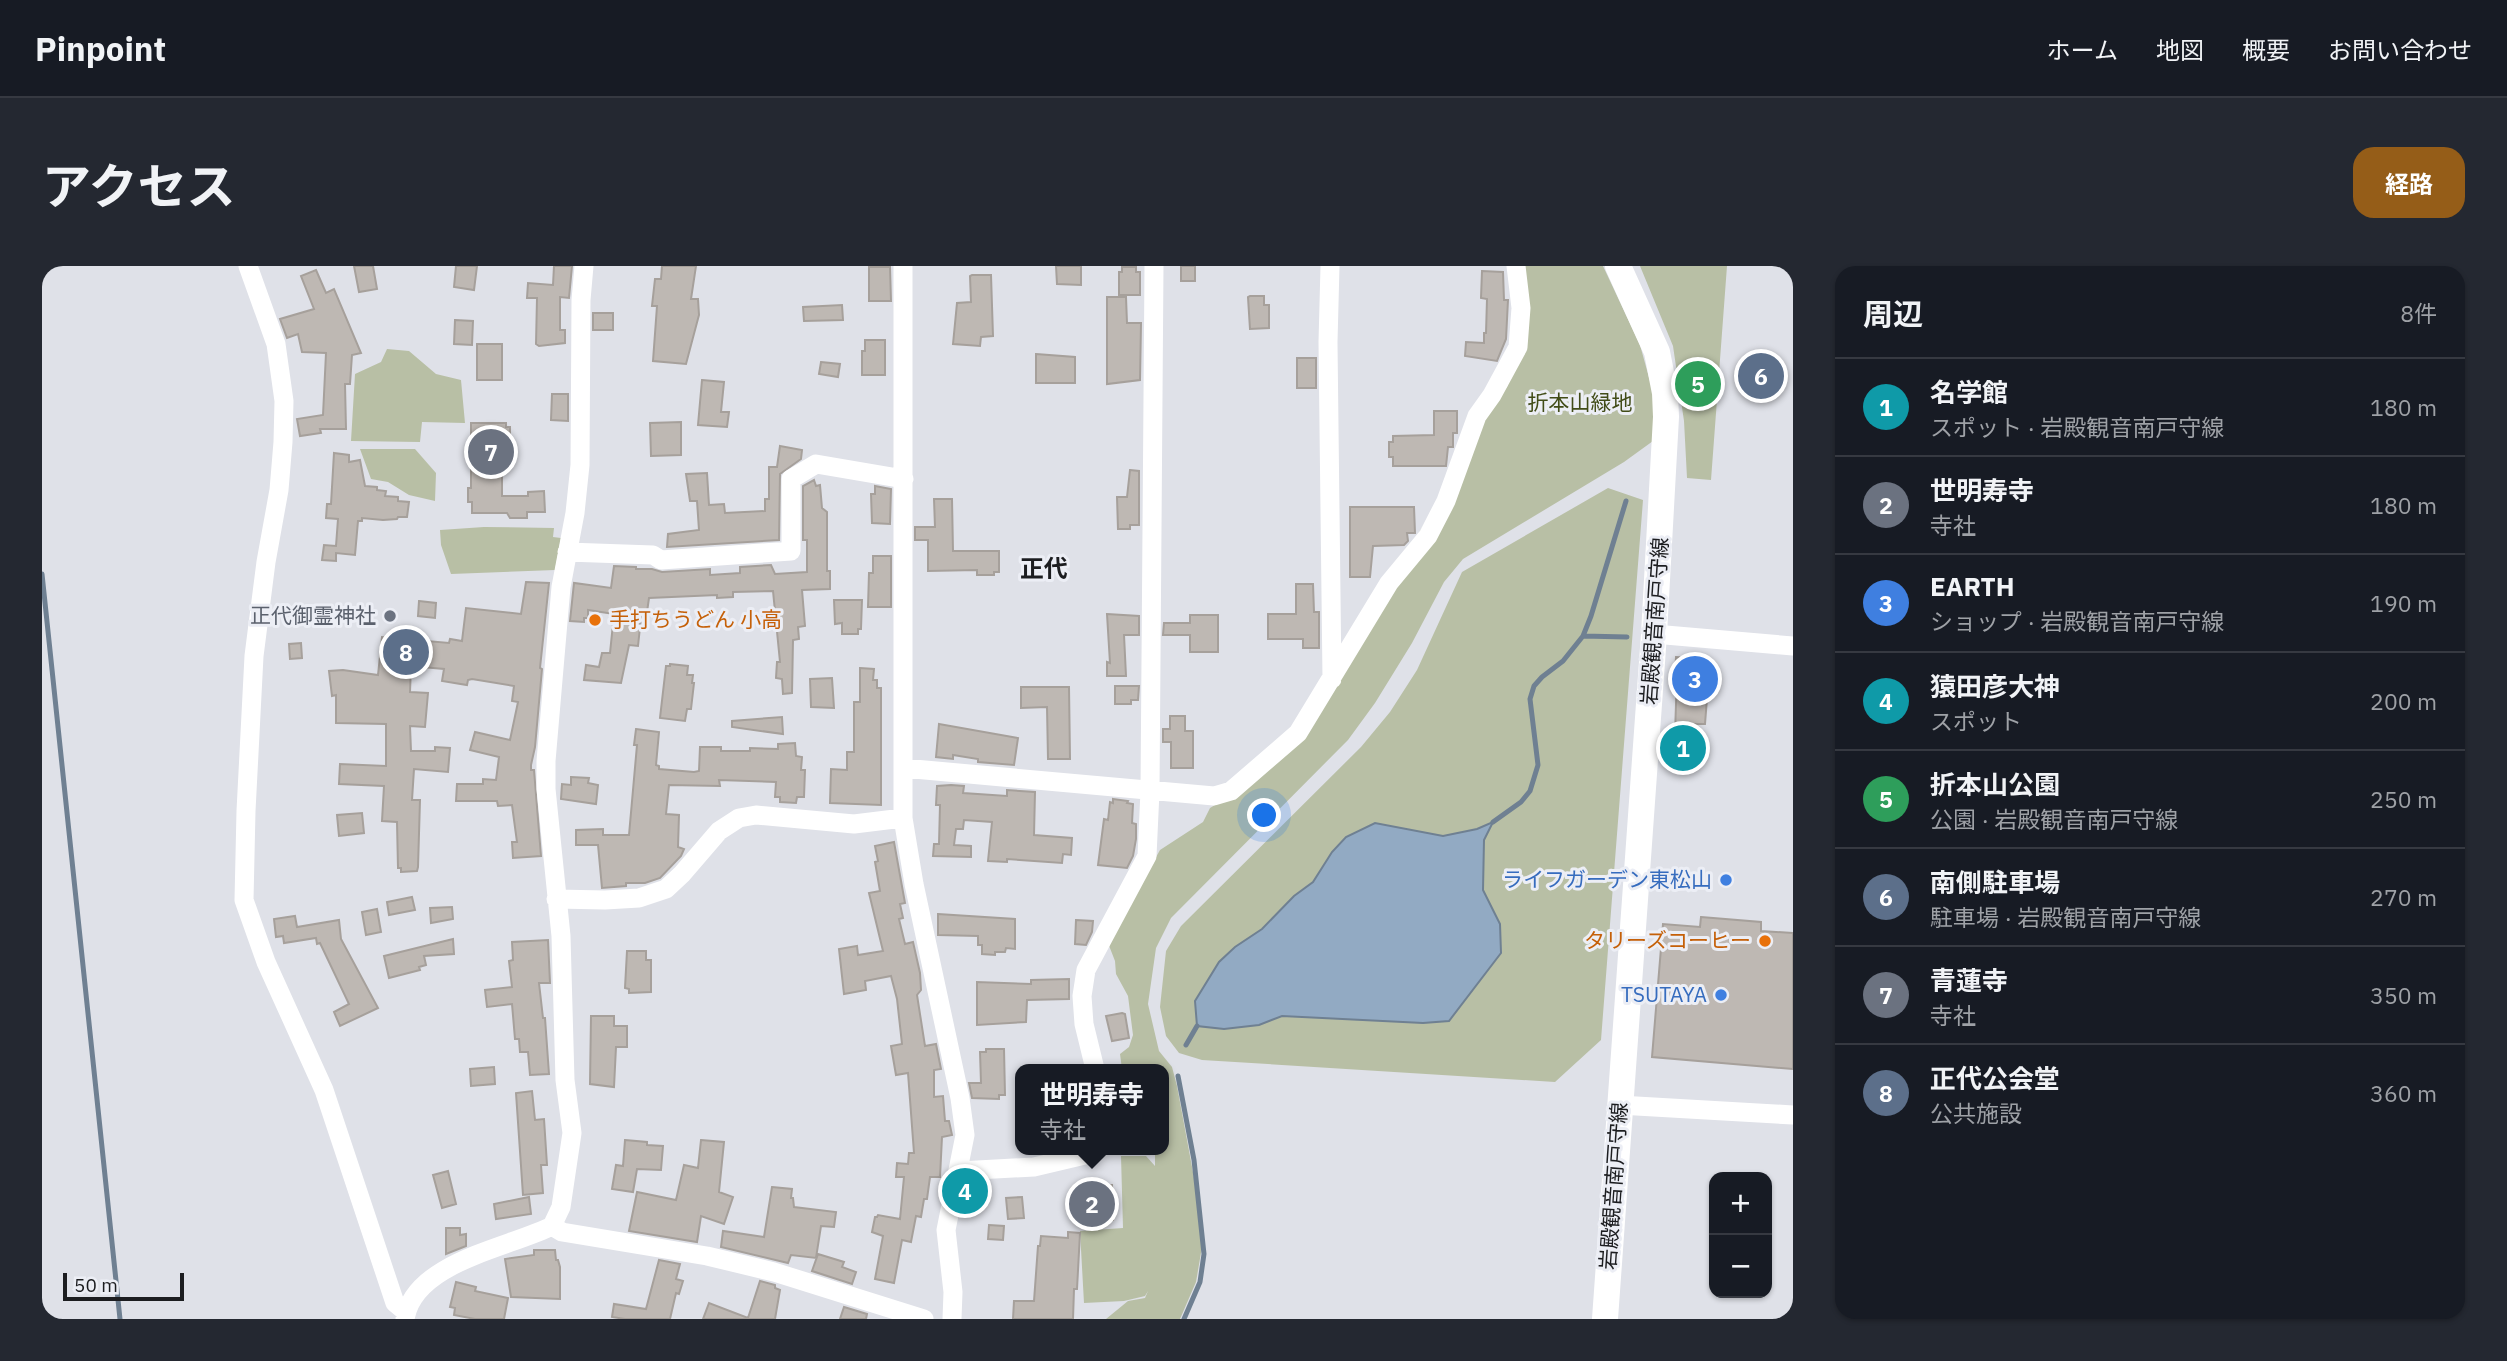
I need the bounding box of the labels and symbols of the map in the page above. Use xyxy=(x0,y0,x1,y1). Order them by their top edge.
pin: 6 xyxy=(1738,350,1784,402)
pin: 5 xyxy=(1675,358,1721,410)
park label: 折本山緑地 xyxy=(1528,388,1633,416)
pin: 7 xyxy=(468,426,514,478)
street label: 岩殿観音南戸守線 xyxy=(1634,536,1674,706)
district label: 正代 xyxy=(1020,552,1068,584)
place label: 正代御霊神社 xyxy=(250,601,376,629)
place label: 手打ちうどん 小高 xyxy=(609,605,782,633)
marker: 正代御霊神社 xyxy=(382,608,398,624)
marker: 手打ちうどん 小高 xyxy=(587,612,603,628)
pin: 8 xyxy=(383,626,429,678)
pin: 3 xyxy=(1672,653,1718,705)
pin: 1 xyxy=(1660,722,1706,774)
your location xyxy=(1247,798,1281,832)
place label: ライフガーデン東松山 xyxy=(1502,865,1712,893)
marker: ライフガーデン東松山 xyxy=(1718,872,1734,888)
place label: タリーズコーヒー xyxy=(1584,926,1751,954)
marker: タリーズコーヒー xyxy=(1757,933,1773,949)
place label: TSUTAYA xyxy=(1621,980,1707,1008)
marker: TSUTAYA xyxy=(1713,987,1729,1003)
street label: 岩殿観音南戸守線 xyxy=(1593,1101,1633,1271)
pin: 4 xyxy=(942,1165,988,1217)
pin: 2 xyxy=(1069,1178,1115,1230)
scale bar xyxy=(63,1270,184,1302)

